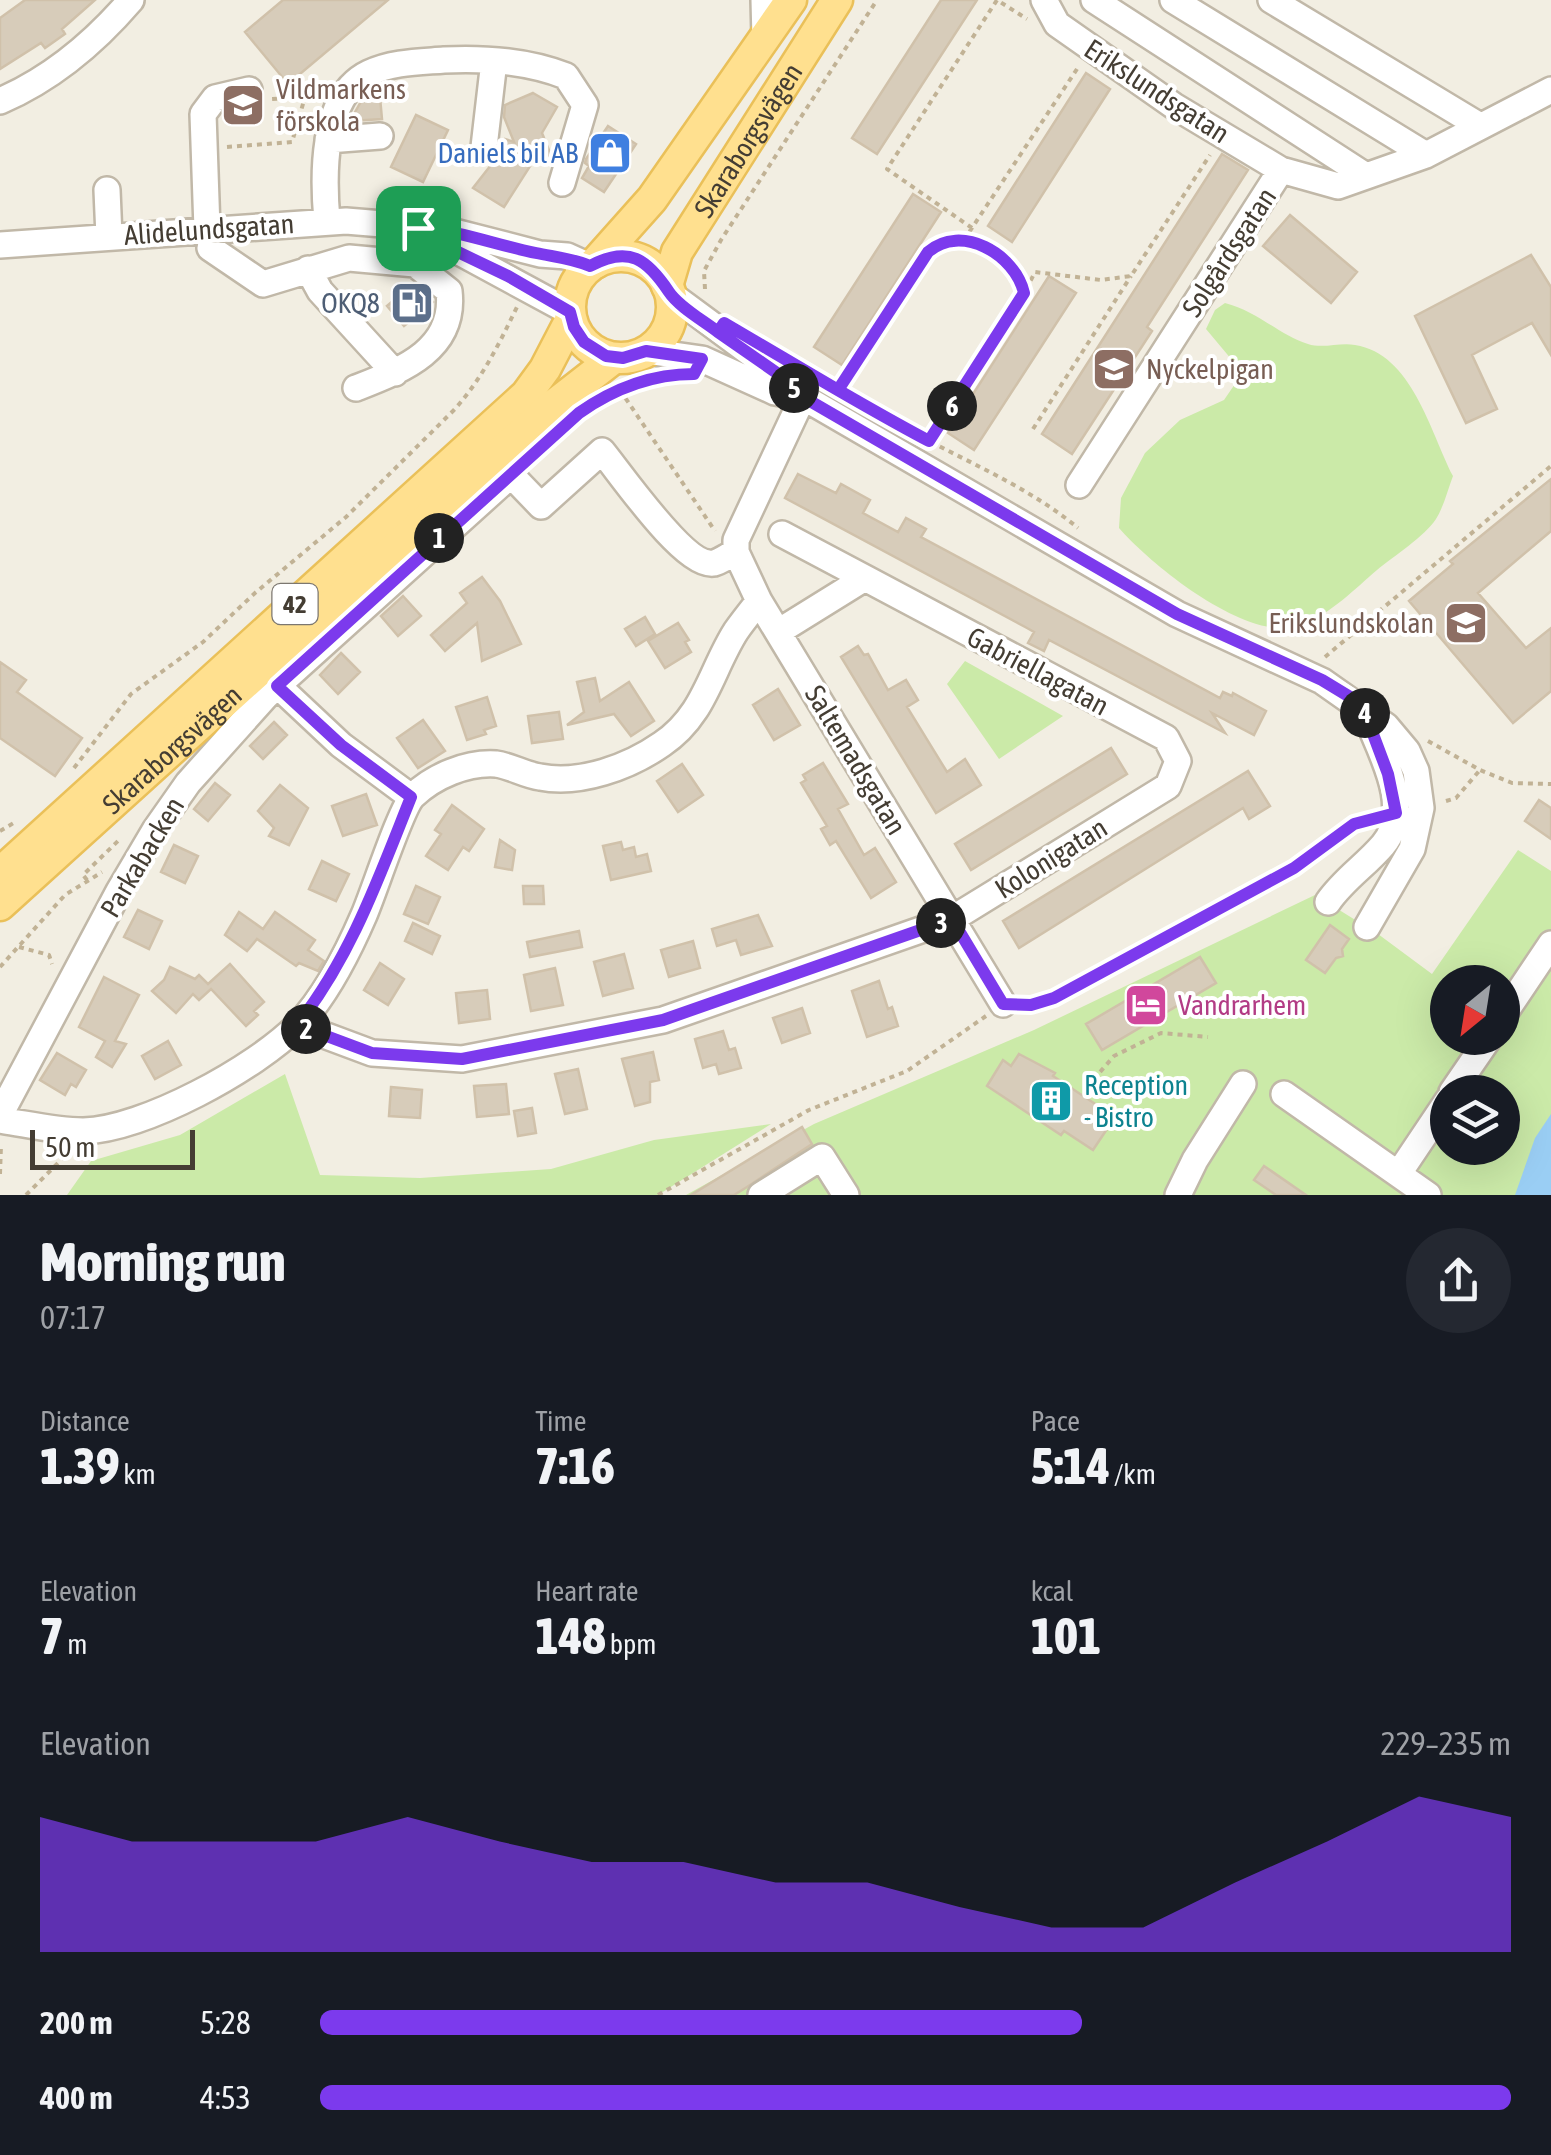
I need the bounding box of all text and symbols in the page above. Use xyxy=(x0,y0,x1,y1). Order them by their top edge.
street label: Erikslundsgatan xyxy=(1079,32,1235,150)
street label: Skaraborgsvägen xyxy=(687,57,809,223)
place label: Vildmarkens förskola xyxy=(276,73,406,137)
school or university icon: Vildmarkens förskola xyxy=(220,82,266,128)
shop icon: Daniels bil AB xyxy=(587,130,633,176)
place label: Daniels bil AB xyxy=(437,137,578,169)
street label: Solgårdsgatan xyxy=(1176,182,1282,322)
pin xyxy=(376,186,461,271)
icon: arrive xyxy=(391,201,446,256)
street label: Alidelundsgatan xyxy=(123,207,295,251)
fuel station icon: OKQ8 xyxy=(389,280,435,326)
place label: OKQ8 xyxy=(321,287,380,319)
school or university icon: Nyckelpigan xyxy=(1091,346,1137,392)
place label: Nyckelpigan xyxy=(1146,353,1274,385)
pin: 5 xyxy=(769,363,819,413)
text: 5 xyxy=(787,372,801,404)
pin: 6 xyxy=(927,381,977,431)
text: 6 xyxy=(945,390,959,422)
pin: 1 xyxy=(414,513,464,563)
text: 1 xyxy=(432,522,446,554)
road number: 42 xyxy=(272,584,318,624)
school or university icon: Erikslundskolan xyxy=(1443,600,1489,646)
place label: Erikslundskolan xyxy=(1269,607,1434,639)
street label: Gabriellagatan xyxy=(962,620,1114,722)
street label: Skaraborgsvägen xyxy=(96,679,248,820)
street label: Saltemadsgatan xyxy=(799,680,913,840)
pin: 4 xyxy=(1340,688,1390,738)
text: 4 xyxy=(1358,697,1372,729)
street label: Parkabacken xyxy=(94,791,190,923)
street label: Kolonigatan xyxy=(989,811,1113,905)
pin: 3 xyxy=(916,898,966,948)
text: 3 xyxy=(934,907,948,939)
north arrow xyxy=(1430,965,1520,1055)
map controls xyxy=(1430,965,1520,1165)
hotel icon: Vandrarhem xyxy=(1123,982,1169,1028)
place label: Vandrarhem xyxy=(1178,989,1306,1021)
pin: 2 xyxy=(281,1004,331,1054)
text: 2 xyxy=(299,1013,313,1045)
place label: Reception - Bistro xyxy=(1084,1069,1188,1133)
button: layers xyxy=(1430,1075,1520,1165)
building icon: Reception - Bistro xyxy=(1028,1078,1074,1124)
scale bar xyxy=(30,1125,195,1170)
text: 50 m xyxy=(45,1131,95,1163)
button: share xyxy=(1406,1228,1511,1333)
text: Morning run xyxy=(40,1230,286,1293)
text: 07:17 xyxy=(40,1299,106,1336)
text: Distance xyxy=(40,1405,130,1437)
text: Time xyxy=(535,1405,586,1437)
text: Pace xyxy=(1031,1405,1080,1437)
text: 1.39 xyxy=(40,1437,119,1495)
text: 7:16 xyxy=(535,1437,615,1495)
text: 5:14 xyxy=(1031,1437,1110,1495)
text: km xyxy=(119,1458,156,1490)
text: /km xyxy=(1110,1458,1156,1490)
text: Elevation xyxy=(40,1575,137,1607)
text: Heart rate xyxy=(535,1575,638,1607)
text: kcal xyxy=(1031,1575,1073,1607)
text: 7 xyxy=(40,1607,64,1665)
text: 148 xyxy=(535,1607,606,1665)
text: 101 xyxy=(1031,1607,1101,1665)
text: m xyxy=(64,1628,88,1660)
text: bpm xyxy=(606,1628,656,1660)
text: Elevation xyxy=(40,1725,151,1762)
text: 229–235 m xyxy=(1381,1725,1511,1762)
text: 200 m xyxy=(40,2004,113,2041)
text: 5:28 xyxy=(200,2004,251,2041)
text: 400 m xyxy=(40,2079,113,2116)
text: 4:53 xyxy=(200,2079,251,2116)

